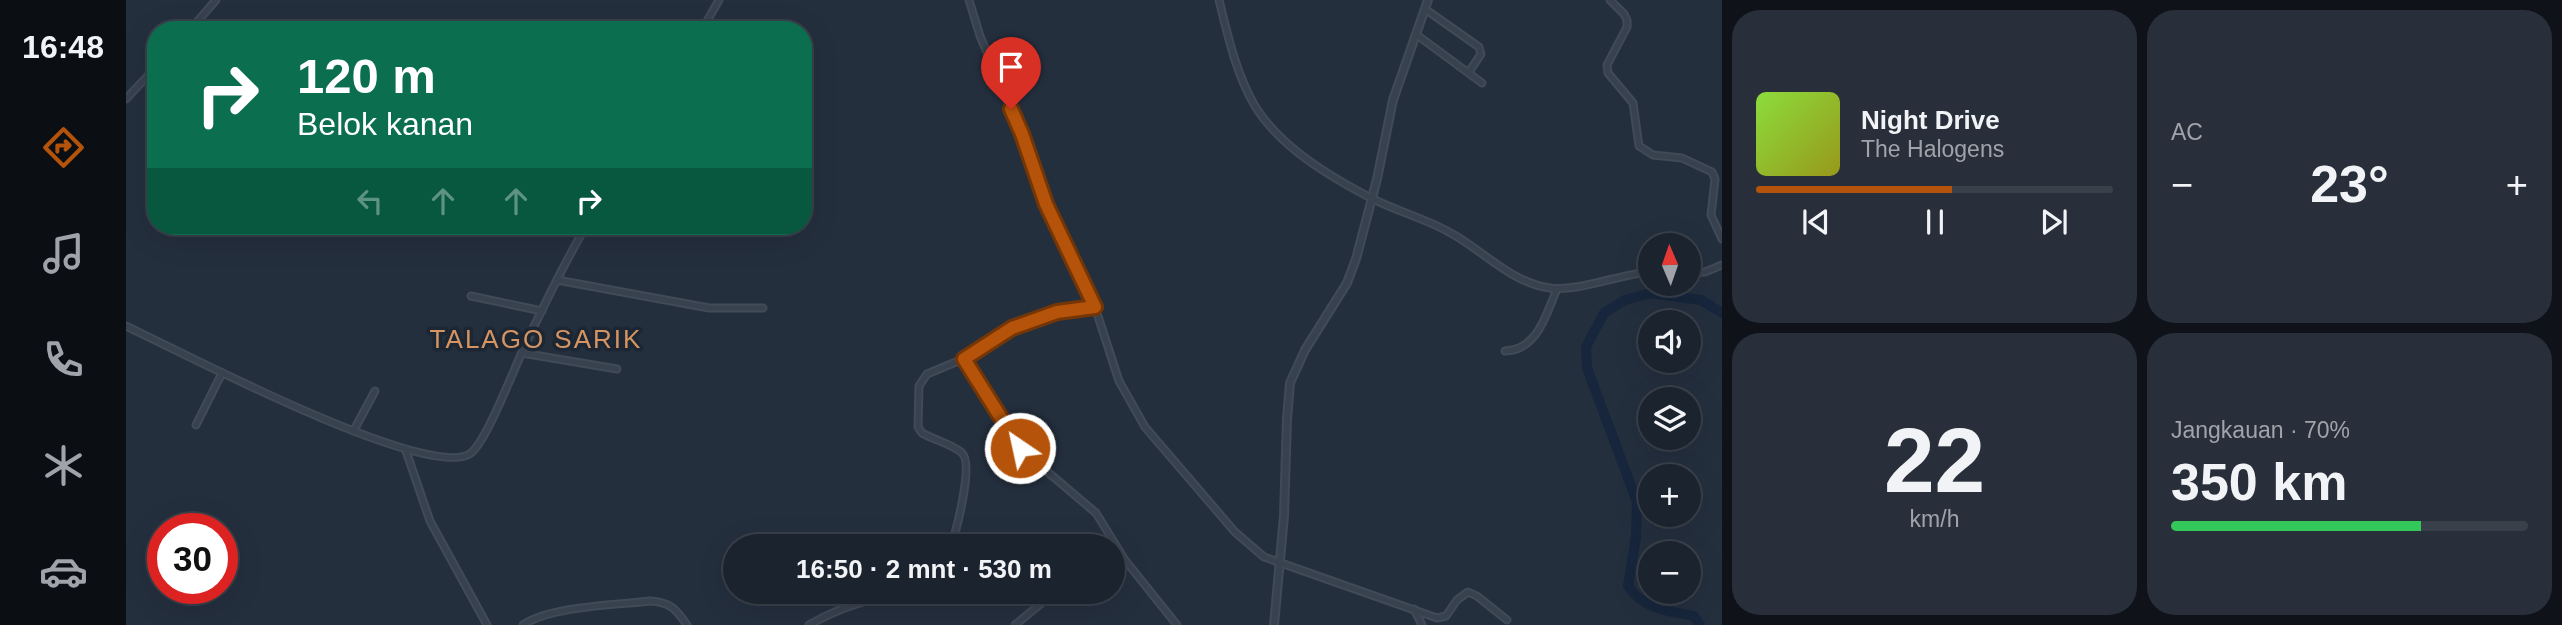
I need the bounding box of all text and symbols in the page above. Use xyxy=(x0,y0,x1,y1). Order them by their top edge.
text: 16:48 xyxy=(22,29,104,65)
pin xyxy=(981,37,1041,109)
icon: arrive xyxy=(992,48,1030,86)
icon: right xyxy=(182,49,273,140)
text: 120 m xyxy=(297,49,436,103)
text: Night Drive xyxy=(1861,105,2000,135)
text: Belok kanan xyxy=(297,106,473,142)
text: AC xyxy=(2171,119,2203,145)
icon: directions xyxy=(39,123,88,172)
text: The Halogens xyxy=(1861,136,2004,162)
text: 23° xyxy=(2310,155,2389,213)
text: − xyxy=(2171,164,2193,206)
text: + xyxy=(2506,164,2528,206)
icon: left xyxy=(351,182,389,220)
icon: ahead xyxy=(424,182,462,220)
icon: ahead xyxy=(497,182,535,220)
icon: right xyxy=(570,182,608,220)
icon: previous xyxy=(1797,203,1835,241)
icon: pause xyxy=(1916,203,1954,241)
icon: next xyxy=(2035,203,2073,241)
icon: music xyxy=(39,229,88,278)
north arrow xyxy=(1638,233,1701,296)
map controls xyxy=(1638,233,1701,604)
button: sound xyxy=(1638,310,1701,373)
district label: TALAGO SARIK xyxy=(430,324,642,354)
icon: phone xyxy=(39,335,88,384)
button: layers xyxy=(1638,387,1701,450)
text: 22 xyxy=(1884,410,1985,511)
position arrow xyxy=(983,411,1057,485)
text: Jangkauan · 70% xyxy=(2171,417,2350,443)
icon: climate xyxy=(39,441,88,490)
text: 350 km xyxy=(2171,453,2347,511)
button: + xyxy=(1638,464,1701,527)
text: km/h xyxy=(1910,506,1959,532)
speed limit sign: 30 xyxy=(147,513,238,604)
button: − xyxy=(1638,541,1701,604)
icon: car xyxy=(39,547,88,596)
text: 16:50 · 2 mnt · 530 m xyxy=(796,554,1052,584)

